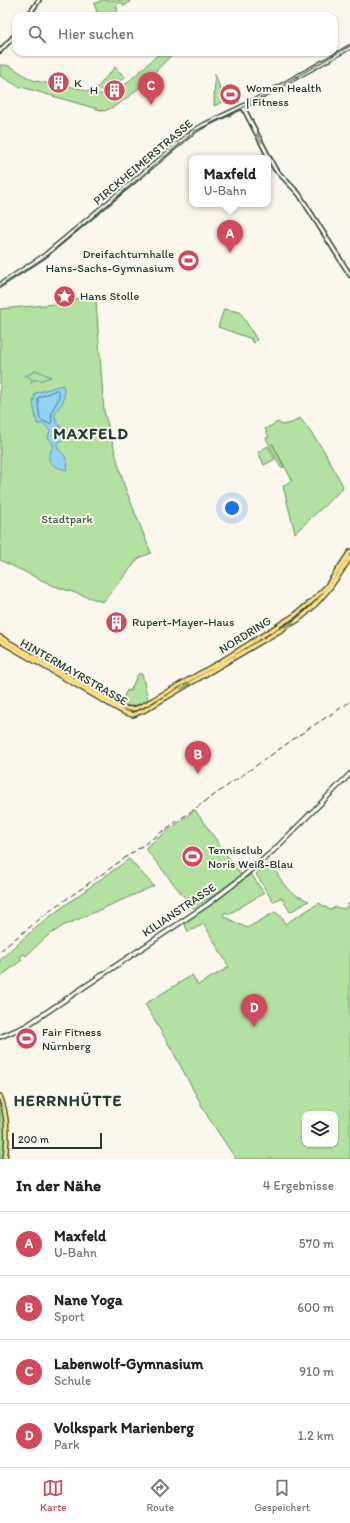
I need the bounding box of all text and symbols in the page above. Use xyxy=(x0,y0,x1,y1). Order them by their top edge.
search box xyxy=(12,12,338,56)
icon: search xyxy=(26,23,48,45)
text: Hier suchen xyxy=(58,25,134,43)
building icon: K xyxy=(45,70,71,96)
pin: C xyxy=(138,72,164,105)
place label: K xyxy=(74,76,82,90)
building icon: H xyxy=(101,77,127,103)
place label: Women Health | Fitness xyxy=(246,81,321,109)
sports icon: Women Health | Fitness xyxy=(217,82,243,108)
place label: H xyxy=(90,83,98,97)
street label: PIRCKHEIMERSTRASSE xyxy=(90,116,196,208)
one-way arrow xyxy=(256,133,262,144)
popup xyxy=(189,155,271,207)
text: Maxfeld xyxy=(204,165,256,183)
text: U-Bahn xyxy=(204,183,247,198)
pin: A xyxy=(217,220,243,253)
place label: Dreifachturnhalle Hans-Sachs-Gymnasium xyxy=(46,247,174,275)
sports icon: Dreifachturnhalle Hans-Sachs-Gymnasium xyxy=(176,248,202,274)
place icon: Hans Stolle xyxy=(51,283,77,309)
place label: Hans Stolle xyxy=(80,289,140,303)
district label: MAXFELD xyxy=(53,424,129,443)
your location xyxy=(222,498,242,518)
park label: Stadtpark xyxy=(41,512,94,526)
building icon: Rupert-Mayer-Haus xyxy=(103,609,129,635)
street label: NORDRING xyxy=(216,613,274,657)
place label: Rupert-Mayer-Haus xyxy=(132,615,234,629)
one-way arrow xyxy=(283,622,295,629)
street label: HINTERMAYRSTRASSE xyxy=(18,636,130,709)
one-way arrow xyxy=(180,683,192,690)
pin: B xyxy=(185,741,211,774)
place label: Tennisclub Noris Weiß-Blau xyxy=(208,843,294,871)
sports icon: Tennisclub Noris Weiß-Blau xyxy=(180,844,206,870)
street label: KILIANSTRASSE xyxy=(139,880,219,940)
pin: D xyxy=(241,994,267,1027)
place label: Fair Fitness Nürnberg xyxy=(42,1025,102,1053)
sports icon: Fair Fitness Nürnberg xyxy=(14,1026,40,1052)
district label: HERRNHÜTTE xyxy=(14,1091,122,1110)
map controls xyxy=(302,1111,338,1147)
button: layers xyxy=(302,1111,338,1147)
scale bar xyxy=(12,1131,102,1150)
text: 200 m xyxy=(18,1133,49,1146)
text: In der Nähe xyxy=(16,1175,101,1195)
text: 4 Ergebnisse xyxy=(263,1178,334,1193)
text: Maxfeld xyxy=(54,1227,106,1245)
text: A xyxy=(25,1236,33,1251)
text: 570 m xyxy=(299,1236,334,1251)
text: U-Bahn xyxy=(54,1245,97,1260)
text: Nane Yoga xyxy=(54,1291,123,1309)
text: B xyxy=(25,1300,33,1315)
text: 600 m xyxy=(297,1300,334,1315)
text: Sport xyxy=(54,1309,85,1324)
text: Labenwolf-Gymnasium xyxy=(54,1355,203,1373)
text: C xyxy=(25,1364,33,1379)
text: 910 m xyxy=(299,1364,334,1379)
text: Schule xyxy=(54,1373,91,1388)
text: Volkspark Marienberg xyxy=(54,1419,194,1437)
text: D xyxy=(25,1428,33,1443)
text: 1.2 km xyxy=(298,1428,334,1443)
text: Park xyxy=(54,1437,80,1452)
tab: Karte xyxy=(40,1477,66,1514)
tab: Route xyxy=(147,1477,174,1514)
tab: Gespeichert xyxy=(254,1477,310,1514)

